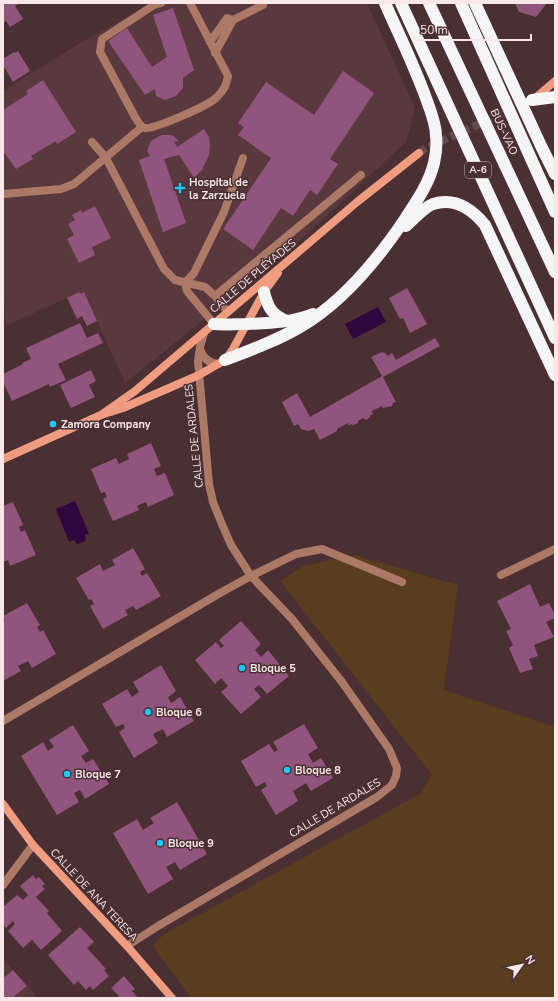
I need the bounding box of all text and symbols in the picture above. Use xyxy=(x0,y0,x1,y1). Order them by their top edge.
scale bar xyxy=(414,16,531,42)
text: 50 m xyxy=(420,22,448,38)
street label: BUS-VAO xyxy=(487,106,521,158)
road number: A-6 xyxy=(465,162,491,178)
place label: Hospital de la Zarzuela xyxy=(189,175,248,203)
marker: Hospital de la Zarzuela xyxy=(174,182,186,194)
street label: CALLE DE PLÉYADES xyxy=(206,235,299,317)
street label: CALLE DE ARDALES xyxy=(181,383,207,489)
place label: Zamora Company xyxy=(61,417,151,432)
marker: Zamora Company xyxy=(48,419,58,429)
place label: Bloque 5 xyxy=(250,661,296,676)
marker: Bloque 5 xyxy=(237,663,247,673)
place label: Bloque 6 xyxy=(156,705,202,720)
marker: Bloque 6 xyxy=(143,707,153,717)
place label: Bloque 8 xyxy=(295,763,341,778)
marker: Bloque 8 xyxy=(282,765,292,775)
place label: Bloque 7 xyxy=(75,767,121,782)
marker: Bloque 7 xyxy=(62,769,72,779)
street label: CALLE DE ARDALES xyxy=(286,775,384,841)
place label: Bloque 9 xyxy=(168,836,214,851)
marker: Bloque 9 xyxy=(155,838,165,848)
street label: CALLE DE ANA TERESA xyxy=(47,845,141,945)
north arrow xyxy=(502,945,542,985)
text: N xyxy=(521,952,538,967)

